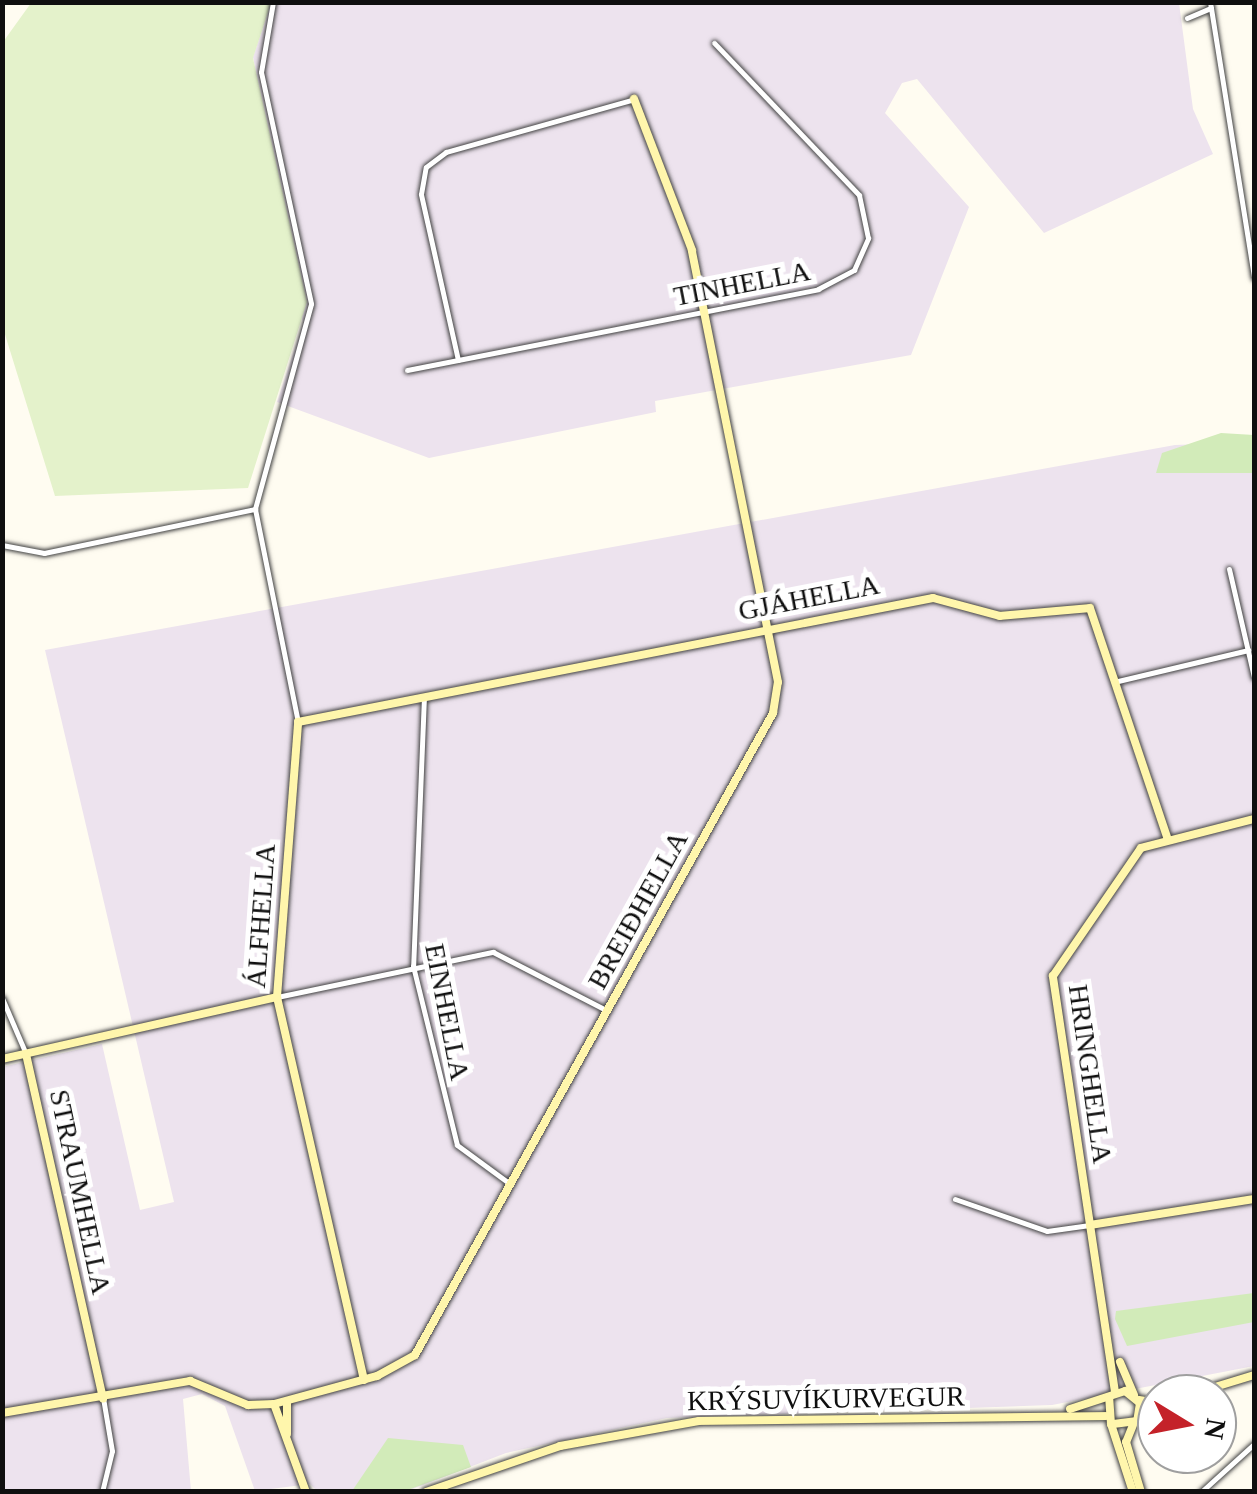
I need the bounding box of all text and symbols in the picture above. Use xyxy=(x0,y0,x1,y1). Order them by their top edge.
street label: TINHELLA xyxy=(671,254,813,314)
street label: GJÁHELLA xyxy=(736,568,882,628)
street label: BREIÐHELLA xyxy=(581,825,695,995)
street label: ÁLFHELLA xyxy=(239,843,283,989)
street label: EINHELLA xyxy=(417,941,477,1083)
street label: HRINGHELLA xyxy=(1061,982,1119,1166)
street label: STRAUMHELLA xyxy=(42,1087,118,1297)
north arrow xyxy=(1137,1374,1237,1474)
street label: KRÝSUVÍKURVEGUR xyxy=(687,1380,965,1418)
text: N xyxy=(1198,1416,1232,1442)

